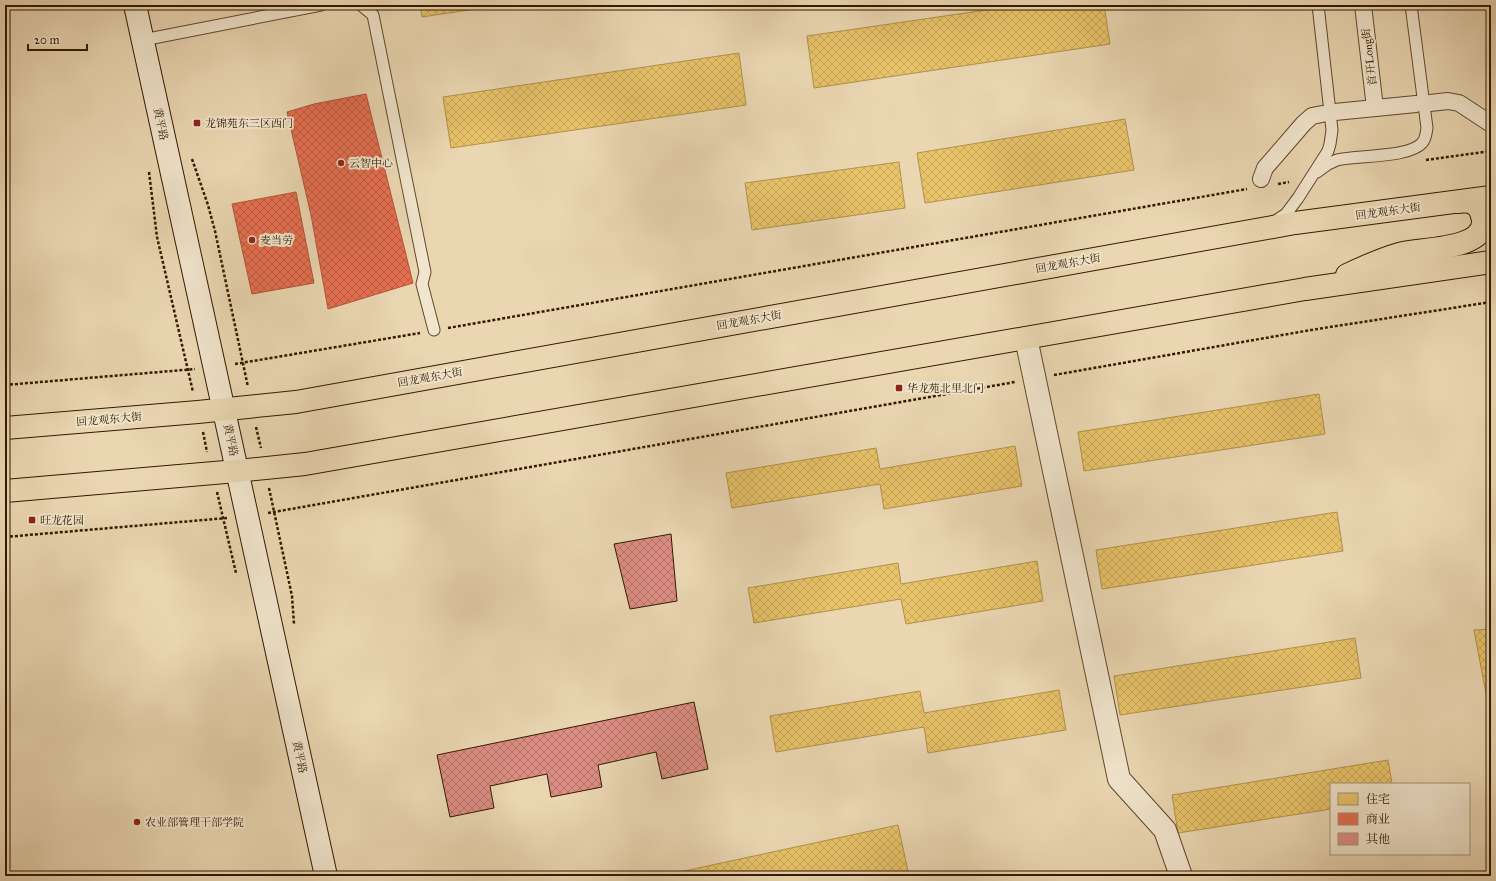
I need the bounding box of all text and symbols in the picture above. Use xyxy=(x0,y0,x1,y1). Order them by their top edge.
scale bar xyxy=(28,26,87,52)
street label: 首开Long街 xyxy=(1360,27,1379,86)
text: 20 m xyxy=(34,33,60,47)
street label: 黄平路 xyxy=(151,107,170,142)
place label: 龙锦苑东三区西门 xyxy=(205,117,293,130)
marker: 龙锦苑东三区西门 xyxy=(192,118,202,128)
place label: 云智中心 xyxy=(349,157,393,170)
marker: 云智中心 xyxy=(336,158,346,168)
street label: 回龙观东大街 xyxy=(1354,200,1422,223)
place label: 麦当劳 xyxy=(260,234,293,247)
marker: 麦当劳 xyxy=(247,235,257,245)
street label: 回龙观东大街 xyxy=(1034,251,1102,276)
street label: 回龙观东大街 xyxy=(715,308,783,333)
street label: 回龙观东大街 xyxy=(396,365,464,390)
place label: 华龙苑北里北门 xyxy=(907,382,984,395)
marker: 华龙苑北里北门 xyxy=(894,383,904,393)
street label: 回龙观东大街 xyxy=(76,410,142,429)
street label: 黄平路 xyxy=(221,423,240,458)
place label: 旺龙花园 xyxy=(40,514,84,527)
marker: 旺龙花园 xyxy=(27,515,37,525)
street label: 黄平路 xyxy=(290,740,309,775)
legend xyxy=(1330,783,1470,855)
text: 住宅 xyxy=(1366,792,1390,806)
text: 商业 xyxy=(1366,812,1390,826)
place label: 农业部管理干部学院 xyxy=(145,816,244,829)
marker: 农业部管理干部学院 xyxy=(132,817,142,827)
text: 其他 xyxy=(1366,832,1390,846)

